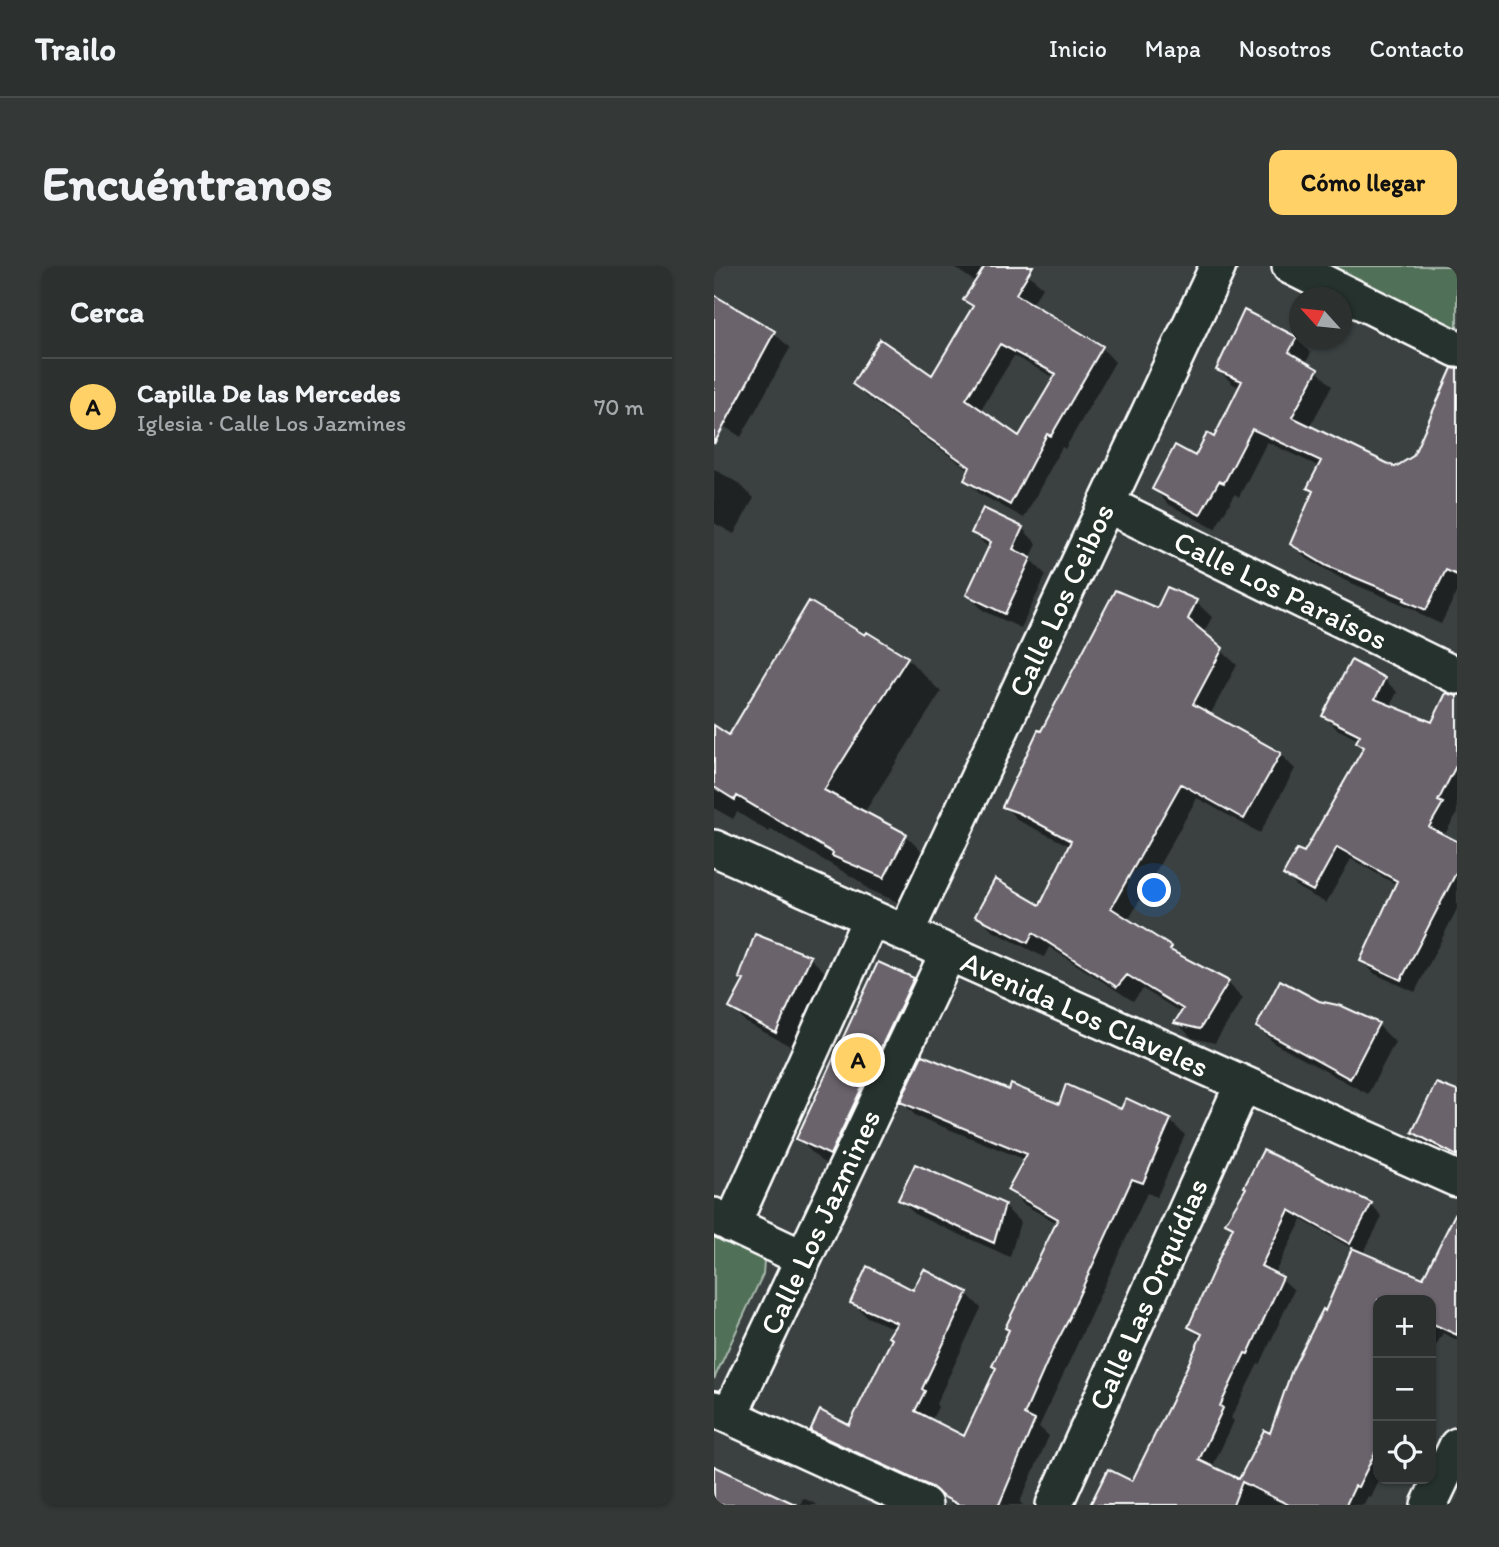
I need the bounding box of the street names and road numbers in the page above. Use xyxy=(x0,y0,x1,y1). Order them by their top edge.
street label: Calle Los Ceibos xyxy=(1000,497,1122,703)
street label: Calle Los Paraísos xyxy=(1168,522,1394,658)
street label: Avenida Los Claveles xyxy=(956,943,1214,1085)
street label: Calle Los Jazmines xyxy=(752,1103,888,1341)
street label: Calle Las Orquídias xyxy=(1080,1172,1216,1416)

